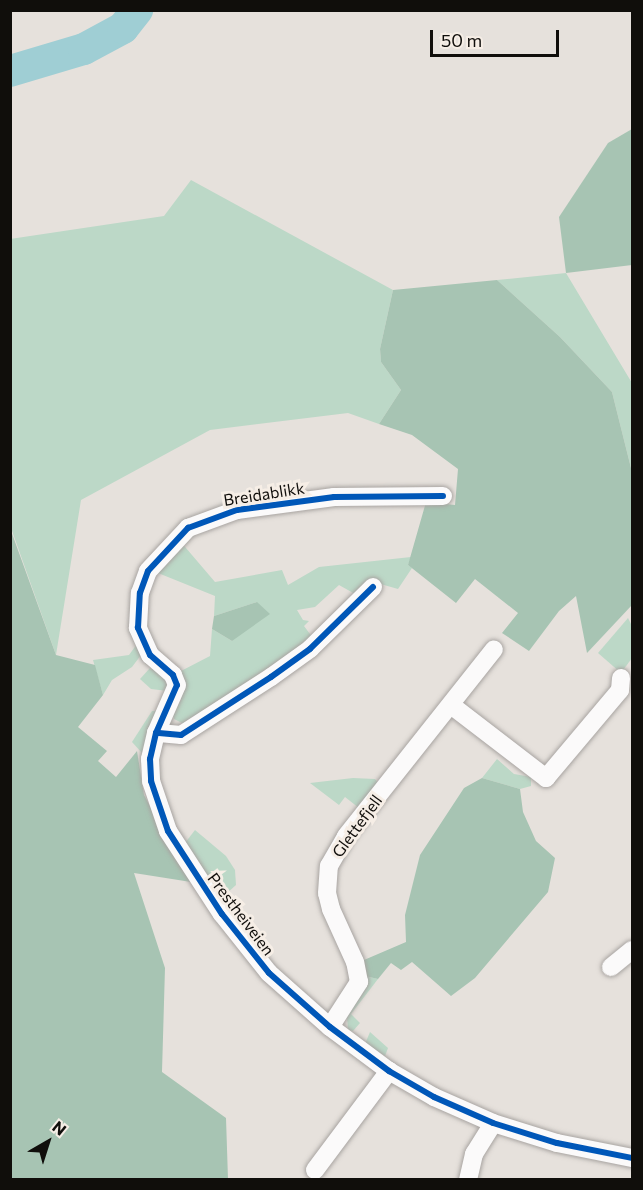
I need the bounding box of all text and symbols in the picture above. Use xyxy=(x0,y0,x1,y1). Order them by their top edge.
scale bar xyxy=(433,18,562,56)
text: 50 m xyxy=(441,29,482,51)
street label: Breidablikk xyxy=(222,478,306,510)
street label: Glettefjell xyxy=(328,791,386,861)
street label: Prestheiveien xyxy=(204,869,278,959)
north arrow xyxy=(18,1112,78,1172)
text: N xyxy=(49,1116,70,1139)

